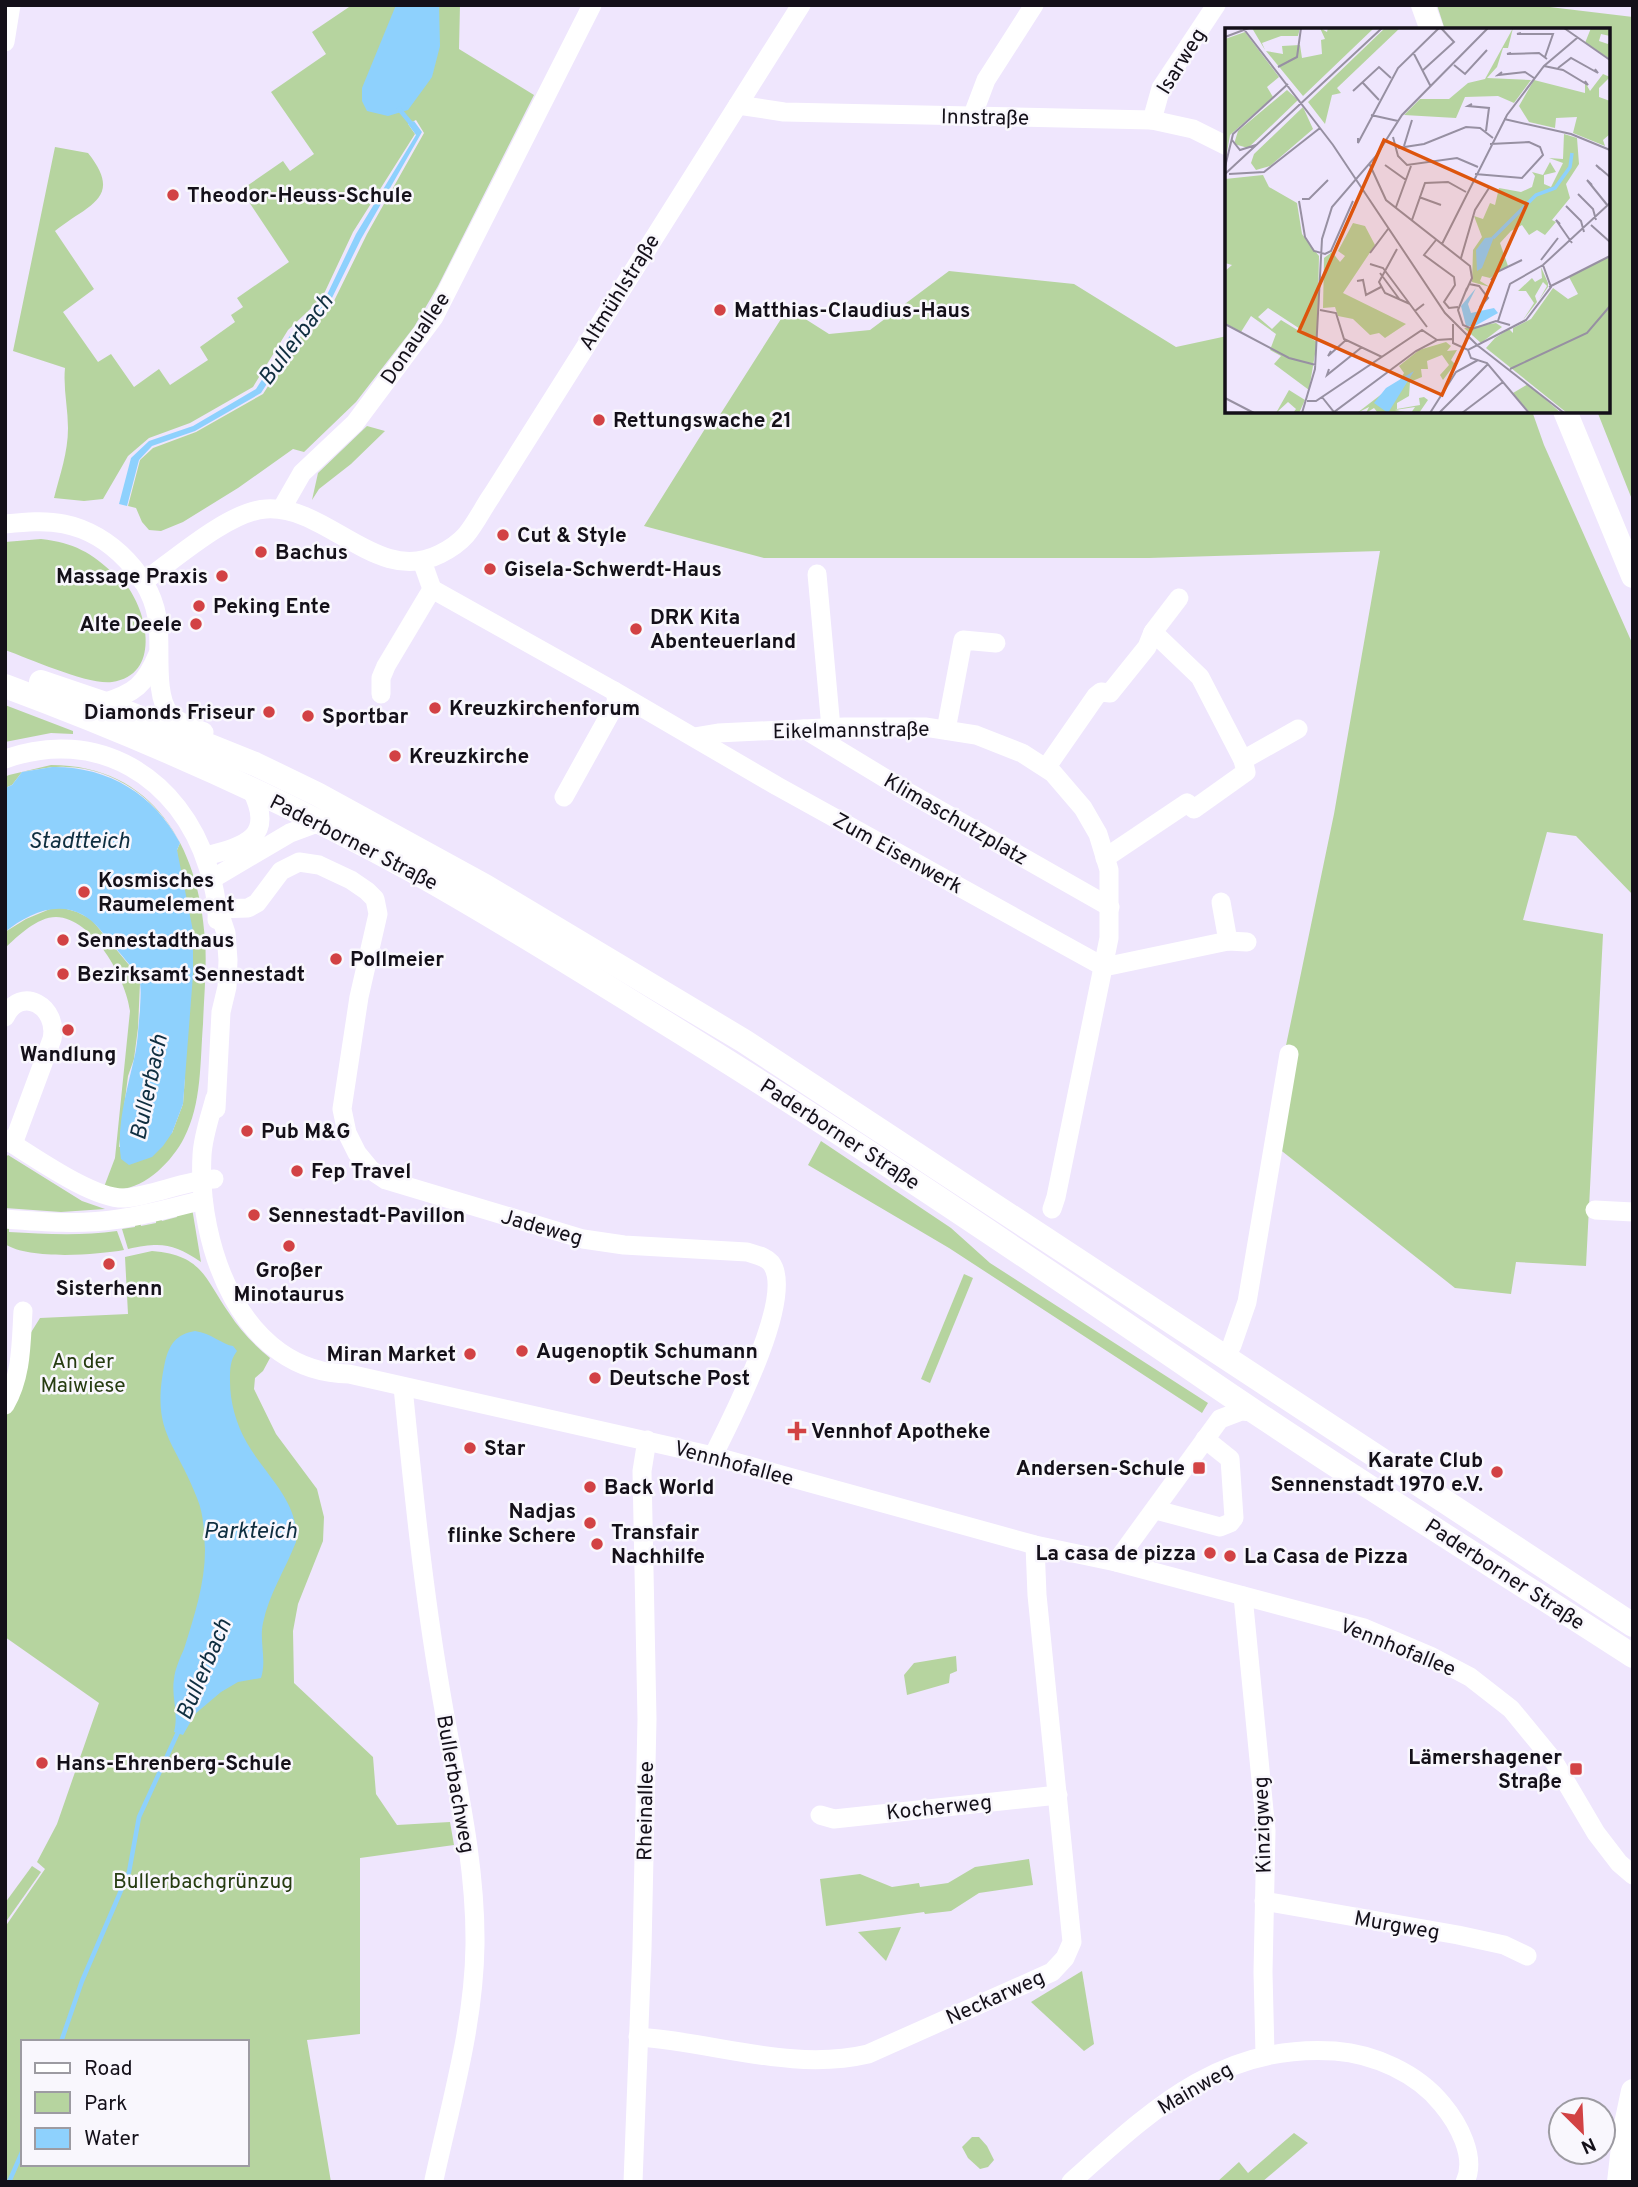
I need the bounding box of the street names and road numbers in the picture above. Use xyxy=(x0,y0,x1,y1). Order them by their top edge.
street label: Isarweg xyxy=(1151,24,1213,100)
street label: Innstraße xyxy=(941,104,1029,133)
street label: Altmühlstraße xyxy=(574,230,667,356)
street label: Donauallee xyxy=(375,287,457,390)
street label: Eikelmannstraße xyxy=(772,717,930,746)
street label: Klimaschutzplatz xyxy=(878,768,1032,873)
street label: Paderborner Straße xyxy=(265,789,442,897)
street label: Zum Eisenwerk xyxy=(828,807,967,901)
street label: Paderborner Straße xyxy=(754,1073,924,1197)
street label: Jadeweg xyxy=(497,1204,586,1253)
street label: Vennhofallee xyxy=(671,1436,796,1493)
street label: Paderborner Straße xyxy=(1419,1513,1589,1637)
street label: Vennhofallee xyxy=(1335,1613,1459,1684)
street label: Bullerbachweg xyxy=(429,1713,480,1856)
street label: Rheinallee xyxy=(632,1761,661,1861)
street label: Kinzigweg xyxy=(1248,1776,1279,1874)
street label: Kocherweg xyxy=(885,1790,993,1827)
street label: Murgweg xyxy=(1352,1906,1442,1947)
street label: Neckarweg xyxy=(942,1965,1049,2032)
street label: Mainweg xyxy=(1153,2057,1238,2122)

